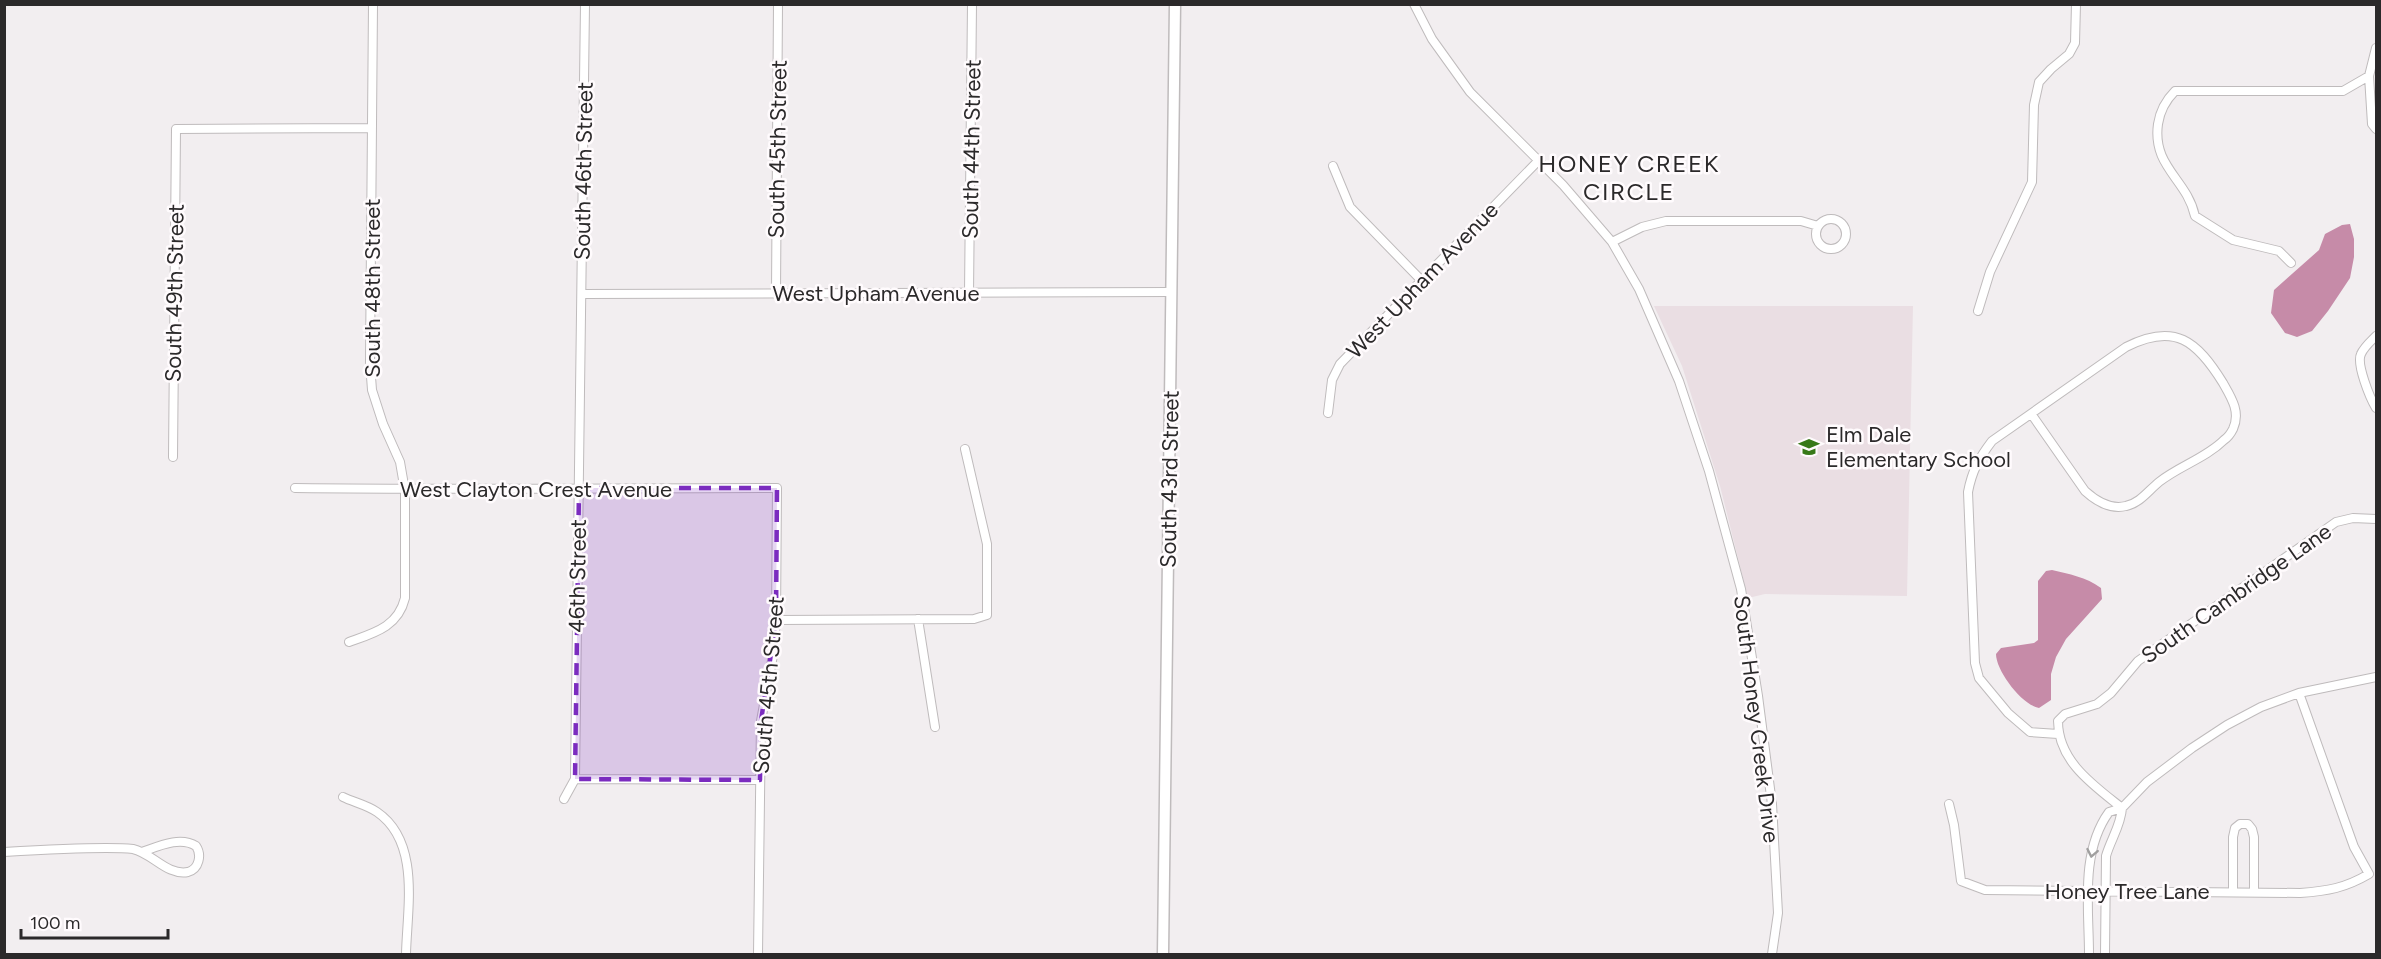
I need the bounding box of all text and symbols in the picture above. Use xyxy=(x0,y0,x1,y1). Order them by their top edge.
street label: South 44th Street xyxy=(956,59,987,239)
street label: South 45th Street xyxy=(762,60,793,238)
street label: South 46th Street xyxy=(568,82,599,260)
district label: HONEY CREEK CIRCLE xyxy=(1538,149,1720,206)
street label: West Upham Avenue xyxy=(1341,197,1504,364)
street label: South 48th Street xyxy=(359,198,386,378)
street label: South 49th Street xyxy=(159,204,190,382)
street label: West Upham Avenue xyxy=(773,280,979,307)
street label: South 43rd Street xyxy=(1154,390,1185,568)
place label: Elm Dale Elementary School xyxy=(1826,421,2011,473)
school or university icon: Elm Dale Elementary School xyxy=(1797,435,1821,459)
street label: West Clayton Crest Avenue xyxy=(400,476,672,503)
street label: South Cambridge Lane xyxy=(2136,518,2337,669)
street label: 46th Street xyxy=(563,519,592,633)
street label: South Honey Creek Drive xyxy=(1728,594,1785,844)
street label: South 45th Street xyxy=(747,595,790,775)
one-way arrow xyxy=(2086,848,2099,858)
street label: Honey Tree Lane xyxy=(2044,878,2210,905)
scale bar xyxy=(21,902,168,940)
text: 100 m xyxy=(30,912,80,934)

